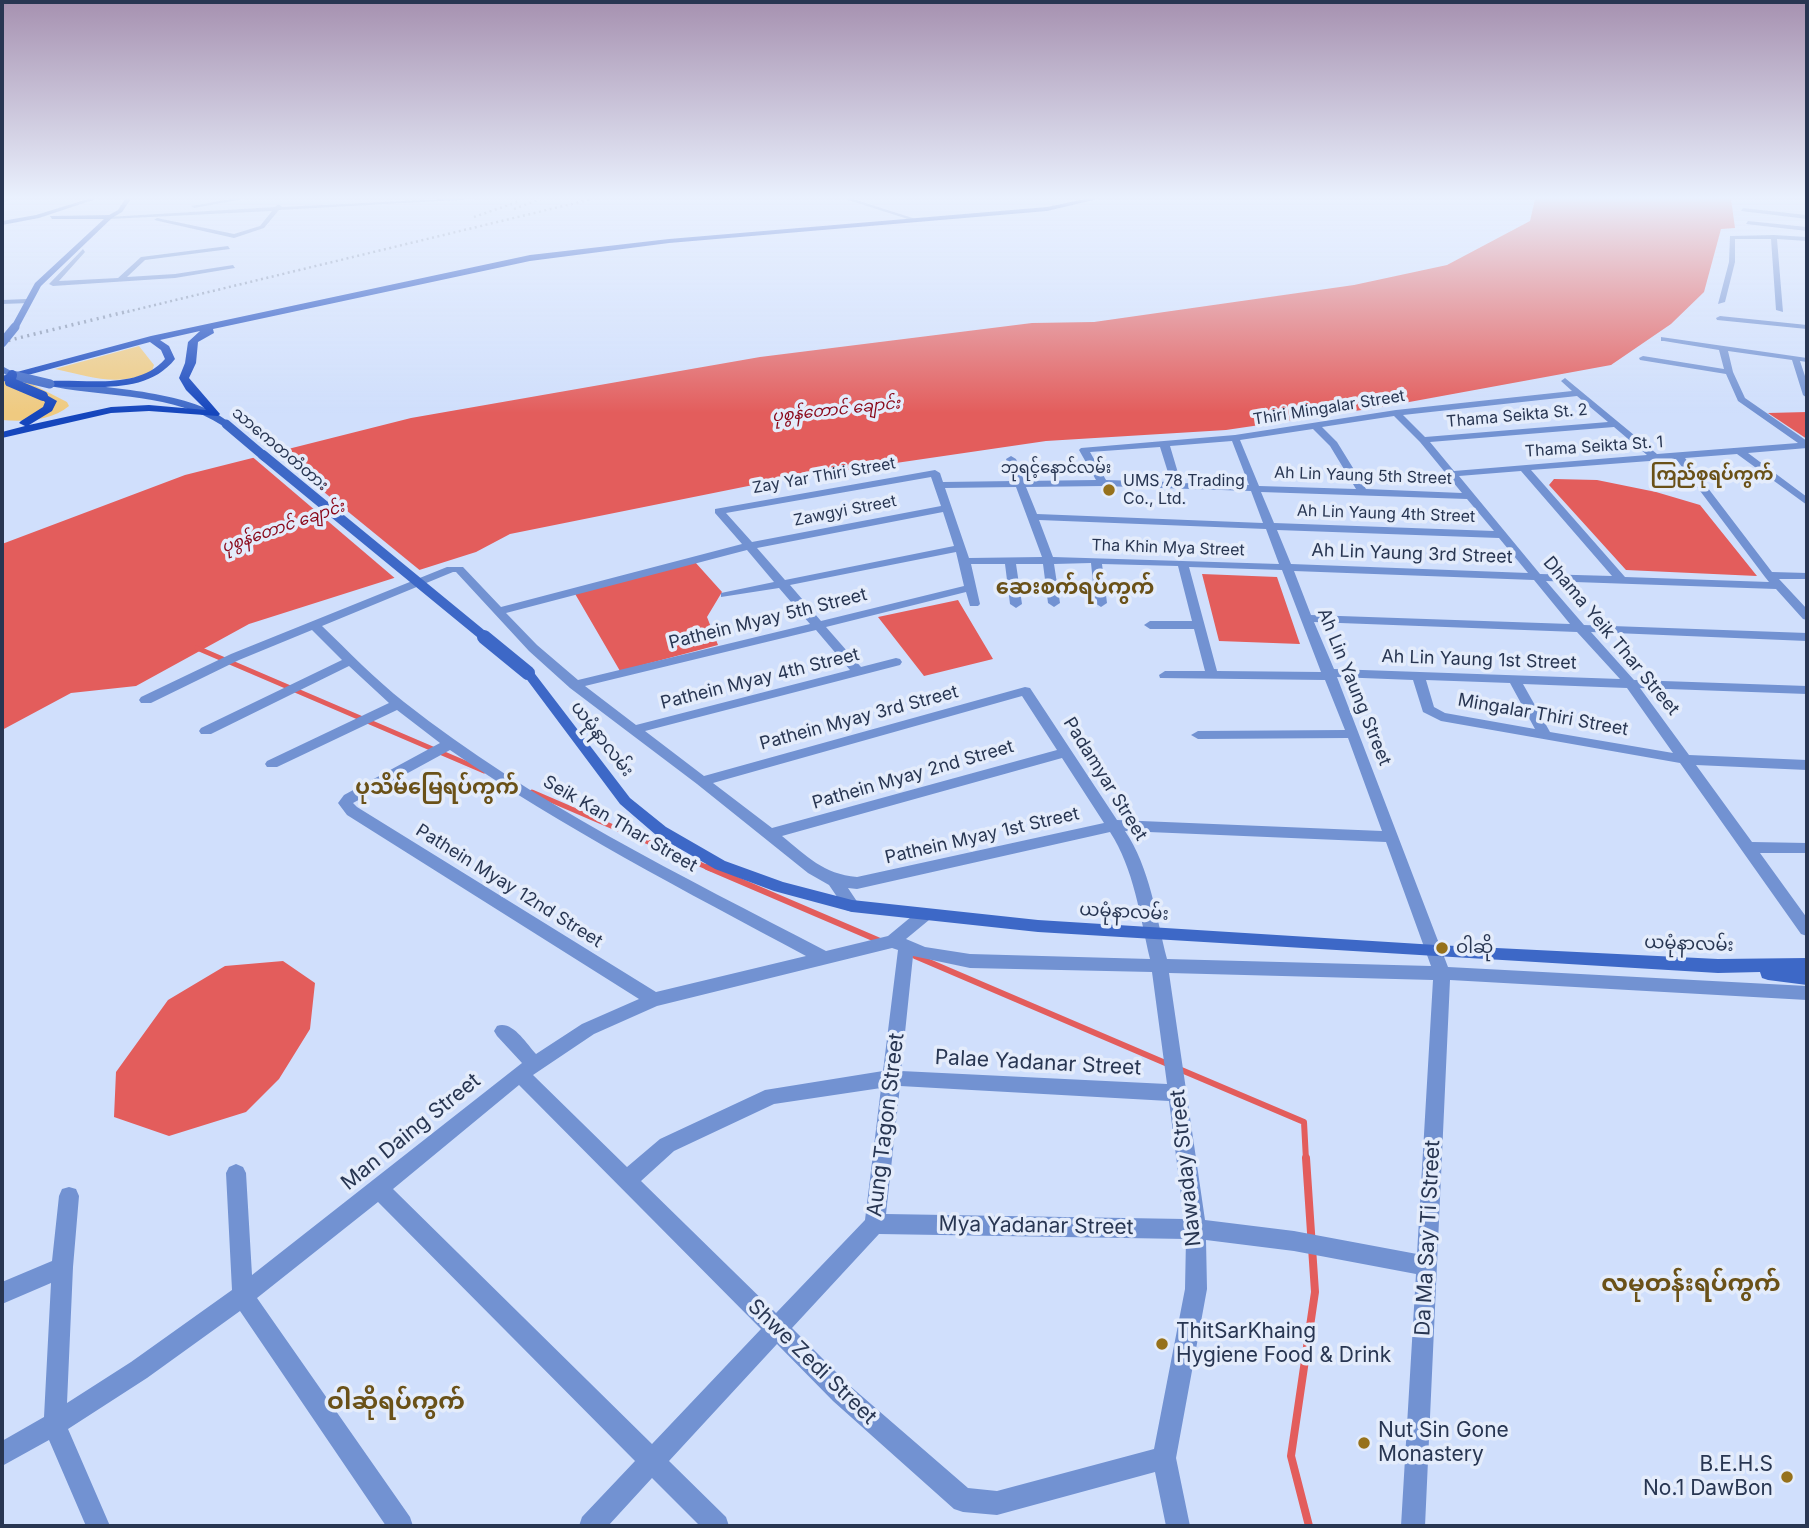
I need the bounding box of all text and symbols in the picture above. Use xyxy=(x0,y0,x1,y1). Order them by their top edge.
street label: Thiri Mingalar Street xyxy=(1252,387,1406,429)
water label: ပုစွန်တောင် ချောင်း xyxy=(771,394,901,426)
street label: Thama Seikta St. 2 xyxy=(1446,400,1588,432)
street label: သာကေတတံတား xyxy=(228,403,332,495)
street label: Thama Seikta St. 1 xyxy=(1524,433,1664,461)
street label: Zay Yar Thiri Street xyxy=(751,454,897,498)
street label: ဘုရင့်နောင်လမ်း xyxy=(1001,458,1111,478)
street label: Ah Lin Yaung 5th Street xyxy=(1274,463,1452,489)
district label: ကြည်စုရပ်ကွက် xyxy=(1650,464,1774,486)
place label: UMS 78 Trading Co., Ltd. xyxy=(1123,471,1245,509)
marker: UMS 78 Trading Co., Ltd. xyxy=(1101,482,1117,498)
street label: Zawgyi Street xyxy=(792,492,898,530)
water label: ပုစွန်တောင် ချောင်း xyxy=(219,497,347,557)
street label: Ah Lin Yaung 4th Street xyxy=(1296,501,1476,527)
street label: Tha Khin Mya Street xyxy=(1091,536,1245,560)
street label: Ah Lin Yaung 3rd Street xyxy=(1311,540,1513,568)
street label: Dhama Yeik Thar Street xyxy=(1538,552,1684,720)
district label: ဆေးစက်ရပ်ကွက် xyxy=(996,575,1154,601)
street label: Pathein Myay 5th Street xyxy=(667,584,869,654)
street label: Ah Lin Yaung Street xyxy=(1313,605,1395,769)
street label: Pathein Myay 4th Street xyxy=(658,644,862,714)
street label: Ah Lin Yaung 1st Street xyxy=(1381,646,1577,674)
street label: Pathein Myay 3rd Street xyxy=(757,681,961,755)
street label: Mingalar Thiri Street xyxy=(1456,689,1630,741)
street label: ယမုံနာလမ်း xyxy=(566,697,638,781)
street label: Padamyar Street xyxy=(1058,713,1152,845)
street label: Pathein Myay 2nd Street xyxy=(810,736,1016,814)
street label: Seik Kan Thar Street xyxy=(539,771,701,877)
district label: ပုသိမ်မြေရပ်ကွက် xyxy=(355,775,519,801)
street label: Pathein Myay 1st Street xyxy=(883,803,1081,869)
street label: Pathein Myay 12nd Street xyxy=(412,820,606,952)
street label: ယမုံနာလမ်း xyxy=(1079,899,1169,925)
street label: ယမုံနာလမ်း xyxy=(1644,932,1734,956)
place label: ဝါဆို xyxy=(1456,937,1493,959)
marker: ဝါဆို xyxy=(1434,940,1450,956)
street label: Aung Tagon Street xyxy=(862,1032,910,1218)
street label: Palae Yadanar Street xyxy=(934,1045,1142,1081)
street label: Man Daing Street xyxy=(336,1068,486,1196)
street label: Nawaday Street xyxy=(1165,1088,1207,1248)
street label: Da Ma Say Ti Street xyxy=(1410,1139,1446,1337)
street label: Mya Yadanar Street xyxy=(938,1212,1134,1240)
district label: လမုတန်းရပ်ကွက် xyxy=(1601,1270,1781,1298)
street label: Shwe Zedi Street xyxy=(742,1294,882,1430)
place label: ThitSarKhaing Hygiene Food & Drink xyxy=(1176,1319,1391,1369)
marker: ThitSarKhaing Hygiene Food & Drink xyxy=(1154,1336,1170,1352)
district label: ဝါဆိုရပ်ကွက် xyxy=(327,1388,465,1416)
place label: Nut Sin Gone Monastery xyxy=(1378,1418,1509,1468)
marker: Nut Sin Gone Monastery xyxy=(1356,1435,1372,1451)
place label: B.E.H.S No.1 DawBon xyxy=(1643,1452,1773,1502)
marker: B.E.H.S No.1 DawBon xyxy=(1779,1469,1795,1485)

